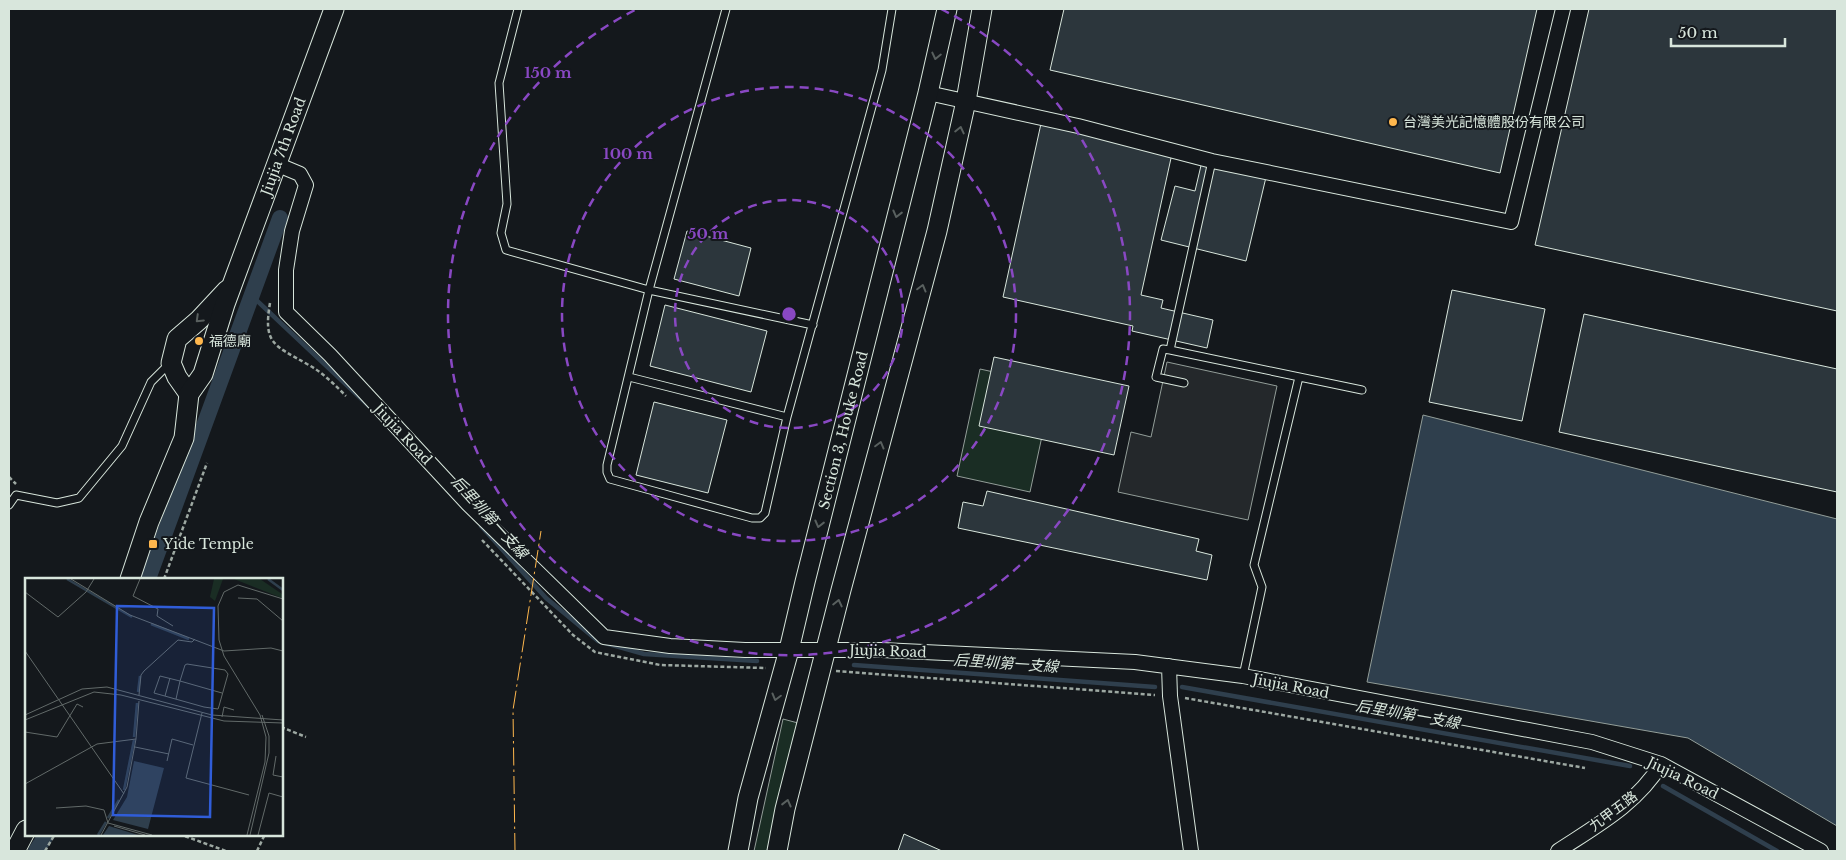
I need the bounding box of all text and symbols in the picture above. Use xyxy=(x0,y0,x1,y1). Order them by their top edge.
scale bar xyxy=(1671,15,1785,47)
text: 50 m xyxy=(1678,23,1718,42)
one-way arrow xyxy=(931,52,942,61)
text: 150 m xyxy=(524,63,572,82)
street label: Jiujia 7th Road xyxy=(256,94,310,200)
place label: 台灣美光記憶體股份有限公司 xyxy=(1403,113,1585,131)
marker: 台灣美光記憶體股份有限公司 xyxy=(1387,116,1399,128)
one-way arrow xyxy=(954,126,964,135)
text: 100 m xyxy=(603,144,653,163)
one-way arrow xyxy=(892,209,902,217)
text: 50 m xyxy=(688,224,729,243)
one-way arrow xyxy=(916,285,926,293)
centre of rings xyxy=(780,305,798,323)
one-way arrow xyxy=(195,313,204,322)
place label: 福德廟 xyxy=(209,332,251,350)
marker: 福德廟 xyxy=(193,335,205,347)
street label: Section 3, Houke Road xyxy=(815,349,872,511)
street label: Jiujia Road xyxy=(369,398,436,469)
one-way arrow xyxy=(874,442,884,450)
water label: 后里圳第一支線 xyxy=(448,472,534,564)
one-way arrow xyxy=(814,520,825,529)
place label: Yide Temple xyxy=(162,535,254,553)
marker: Yide Temple xyxy=(147,538,159,550)
inset map xyxy=(25,578,282,835)
one-way arrow xyxy=(832,598,843,607)
street label: Jiujia Road xyxy=(847,641,928,661)
water label: 后里圳第一支線 xyxy=(953,650,1061,676)
street label: Jiujia Road xyxy=(1249,669,1331,702)
one-way arrow xyxy=(772,693,782,701)
water label: 后里圳第一支線 xyxy=(1355,696,1463,733)
street label: Jiujia Road xyxy=(1642,752,1722,803)
street label: 九甲五路 xyxy=(1585,787,1641,835)
one-way arrow xyxy=(781,800,791,808)

